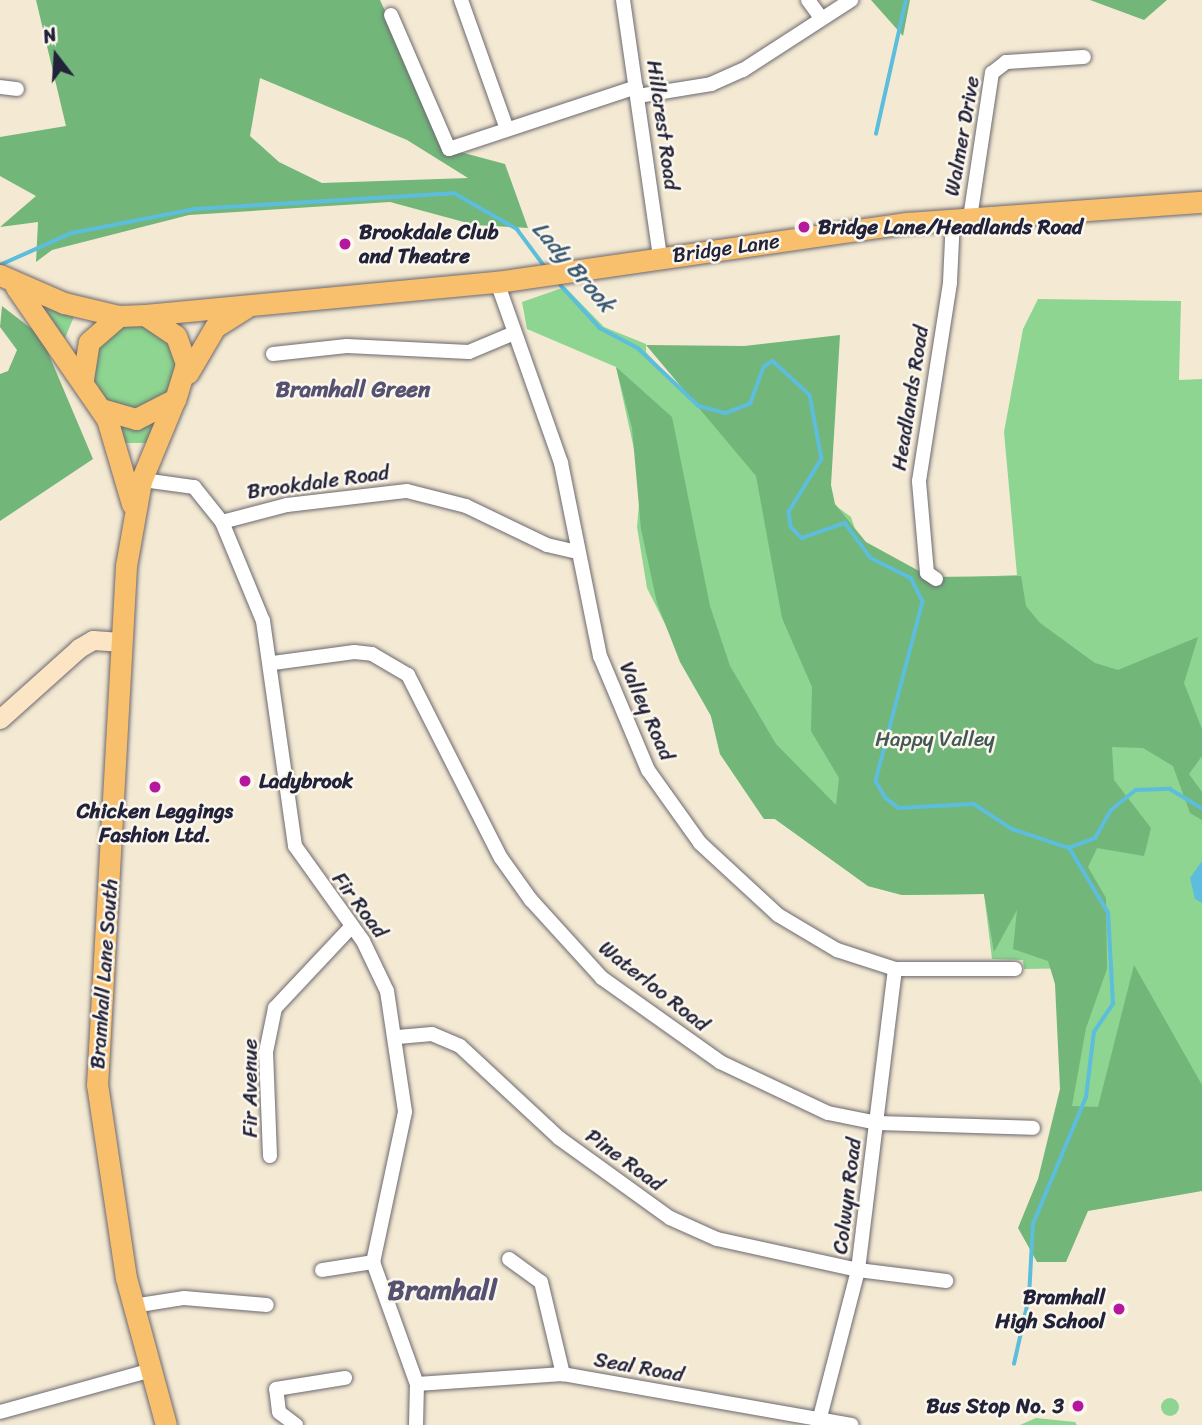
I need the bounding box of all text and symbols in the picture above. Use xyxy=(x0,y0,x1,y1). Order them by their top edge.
text: N xyxy=(39,18,61,53)
north arrow xyxy=(21,21,91,91)
street label: Hillcrest Road xyxy=(641,58,685,192)
street label: Walmer Drive xyxy=(939,74,985,198)
place label: Bridge Lane/Headlands Road xyxy=(818,214,1083,240)
water label: Lady Brook xyxy=(526,216,620,318)
place label: Brookdale Club and Theatre xyxy=(359,219,499,269)
marker: Bridge Lane/Headlands Road xyxy=(796,219,812,235)
street label: Bridge Lane xyxy=(671,228,781,268)
marker: Brookdale Club and Theatre xyxy=(337,236,353,252)
street label: Headlands Road xyxy=(886,324,934,472)
district label: Bramhall Green xyxy=(275,376,431,404)
street label: Brookdale Road xyxy=(245,460,391,504)
street label: Valley Road xyxy=(614,658,680,764)
park label: Happy Valley xyxy=(876,726,994,752)
place label: Ladybrook xyxy=(259,768,353,794)
marker: Ladybrook xyxy=(237,773,253,789)
marker: Chicken Leggings Fashion Ltd. xyxy=(147,779,163,795)
place label: Chicken Leggings Fashion Ltd. xyxy=(76,798,234,848)
street label: Fir Road xyxy=(327,867,393,943)
street label: Bramhall Lane South xyxy=(85,878,123,1070)
street label: Waterloo Road xyxy=(594,935,714,1037)
street label: Fir Avenue xyxy=(237,1039,263,1137)
street label: Pine Road xyxy=(581,1123,669,1197)
street label: Colwyn Road xyxy=(827,1136,867,1256)
district label: Bramhall xyxy=(387,1273,497,1307)
place label: Bramhall High School xyxy=(995,1284,1105,1334)
marker: Bramhall High School xyxy=(1111,1301,1127,1317)
street label: Seal Road xyxy=(592,1347,686,1387)
place label: Bus Stop No. 3 xyxy=(926,1393,1064,1419)
marker: Bus Stop No. 3 xyxy=(1070,1398,1086,1414)

